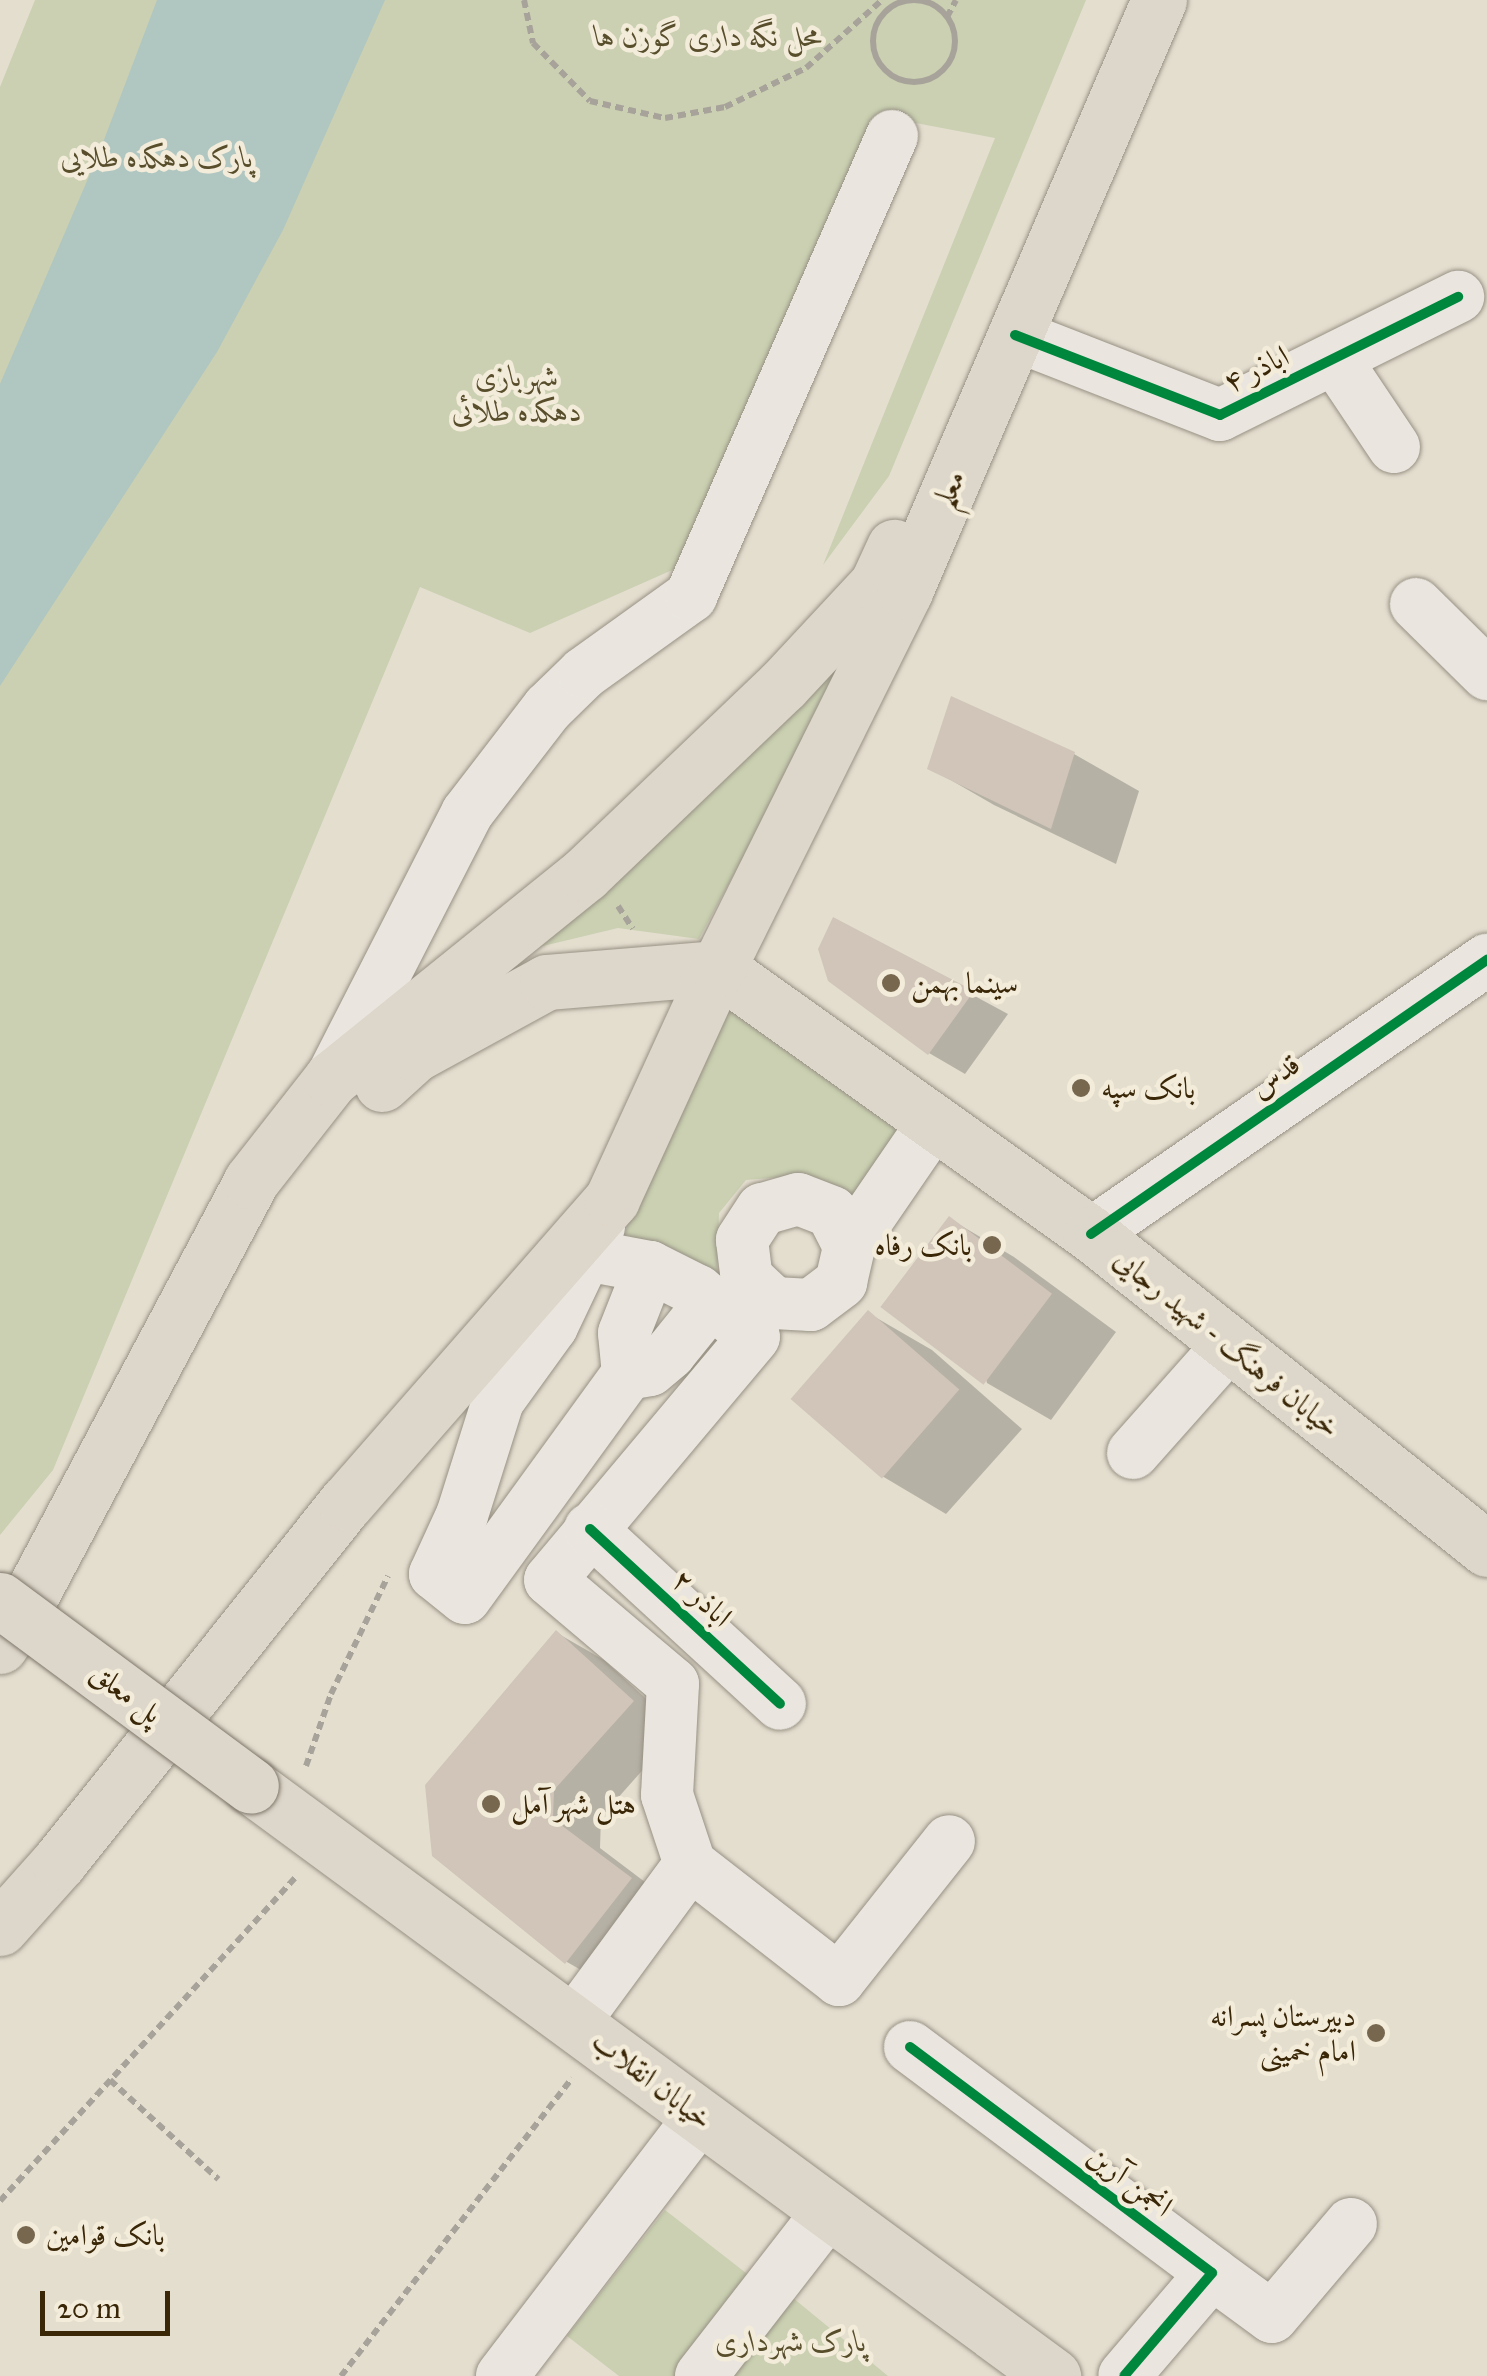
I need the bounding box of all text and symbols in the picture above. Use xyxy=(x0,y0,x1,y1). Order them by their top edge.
park label: محل نگه داری گوزن ها xyxy=(595,18,823,54)
park label: پارک دهکده طلایی xyxy=(60,139,254,175)
street label: اباذر ۴ xyxy=(1217,338,1295,400)
park label: شهربازی دهکده طلائی xyxy=(452,358,582,428)
street label: معلم xyxy=(925,465,973,513)
place label: سینما بهمن xyxy=(911,965,1018,1001)
marker: سینما بهمن xyxy=(880,972,902,994)
street label: قدس xyxy=(1243,1046,1307,1106)
place label: بانک سپه xyxy=(1101,1070,1195,1106)
marker: بانک سپه xyxy=(1070,1077,1092,1099)
place label: بانک رفاه xyxy=(875,1227,972,1263)
marker: بانک رفاه xyxy=(981,1234,1003,1256)
street label: خیابان فرهنگ - شهید رجایی xyxy=(1107,1241,1347,1445)
street label: اباذر ۲ xyxy=(665,1561,739,1635)
street label: پل معلق xyxy=(83,1655,169,1731)
place label: هتل شهر آمل xyxy=(511,1786,636,1822)
marker: هتل شهر آمل xyxy=(480,1793,502,1815)
place label: دبیرستان پسرانه امام خمینی xyxy=(1210,1998,1356,2068)
marker: دبیرستان پسرانه امام خمینی xyxy=(1365,2022,1387,2044)
street label: خیابان انقلاب xyxy=(584,2023,720,2137)
street label: انجمن آرین xyxy=(1080,2137,1180,2225)
place label: بانک قوامین xyxy=(46,2217,165,2253)
marker: بانک قوامین xyxy=(15,2224,37,2246)
scale bar xyxy=(45,2271,175,2333)
text: 20 m xyxy=(57,2290,121,2326)
park label: پارک شهرداری xyxy=(715,2323,867,2359)

